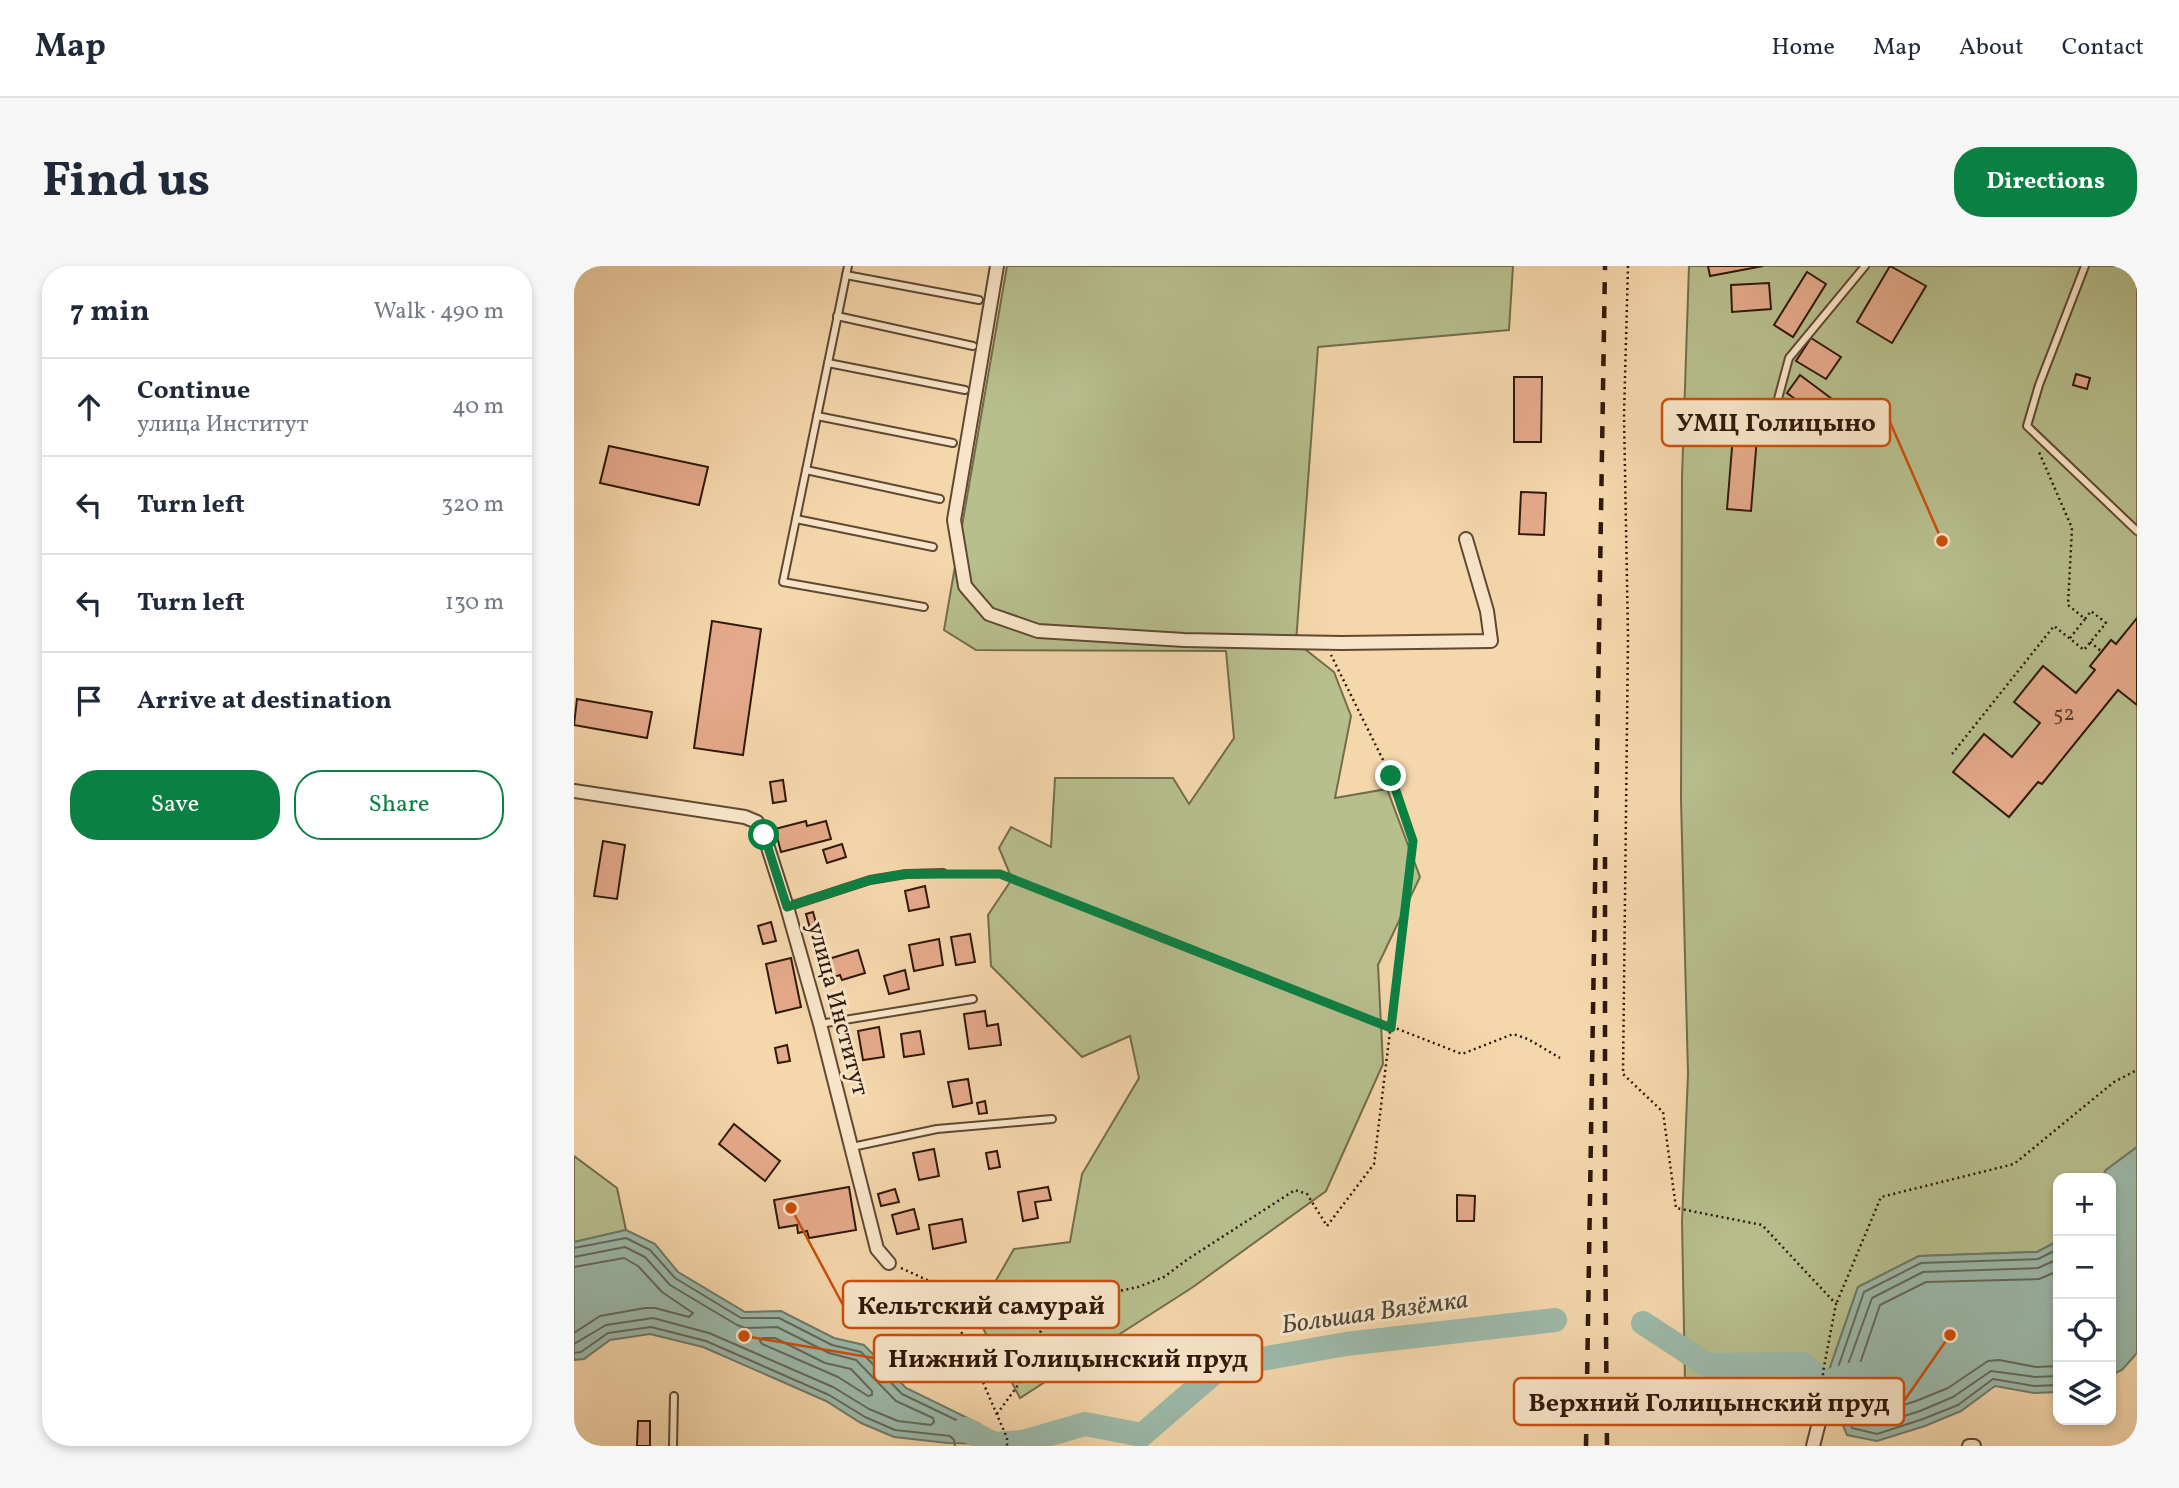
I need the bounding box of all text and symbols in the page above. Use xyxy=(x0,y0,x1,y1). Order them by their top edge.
text: Map xyxy=(35,25,106,71)
text: Home xyxy=(1771,31,1835,65)
text: Map xyxy=(1873,31,1921,65)
text: About xyxy=(1959,31,2024,65)
text: Contact xyxy=(2062,31,2144,65)
button: Directions xyxy=(1954,147,2137,217)
text: Find us xyxy=(42,148,210,217)
text: 7 min xyxy=(70,291,150,333)
text: Walk · 490 m xyxy=(374,296,504,328)
text: Continue xyxy=(137,373,250,409)
icon: ahead xyxy=(70,388,108,426)
text: 40 m xyxy=(452,391,504,423)
callout: УМЦ Голицыно xyxy=(1662,399,1890,446)
text: УМЦ Голицыно xyxy=(1676,406,1876,442)
text: улица Институт xyxy=(137,409,308,441)
icon: left xyxy=(70,486,108,524)
text: Turn left xyxy=(137,487,245,523)
text: 320 m xyxy=(441,489,504,521)
icon: left xyxy=(70,584,108,622)
text: Turn left xyxy=(137,585,245,621)
text: 130 m xyxy=(445,587,504,619)
icon: arrive xyxy=(70,682,108,720)
text: Arrive at destination xyxy=(137,683,392,719)
house number: 52 xyxy=(2053,700,2075,729)
route end xyxy=(1375,760,1406,791)
button: Save xyxy=(70,770,280,840)
button: Share xyxy=(294,770,504,840)
route start xyxy=(748,819,779,850)
street label: улица Институт xyxy=(797,918,877,1100)
map controls xyxy=(2053,1173,2116,1425)
button: + xyxy=(2053,1173,2116,1236)
button: − xyxy=(2053,1236,2116,1299)
callout: Кельтский самурай xyxy=(843,1281,1119,1328)
water label: Большая Вязёмка xyxy=(1279,1282,1471,1344)
text: Кельтский самурай xyxy=(857,1289,1105,1325)
button: locate xyxy=(2053,1299,2116,1362)
callout: Нижний Голицынский пруд xyxy=(874,1335,1262,1382)
text: Нижний Голицынский пруд xyxy=(888,1342,1248,1378)
button: layers xyxy=(2053,1362,2116,1425)
callout: Верхний Голицынский пруд xyxy=(1514,1378,1904,1425)
text: Верхний Голицынский пруд xyxy=(1528,1386,1890,1422)

